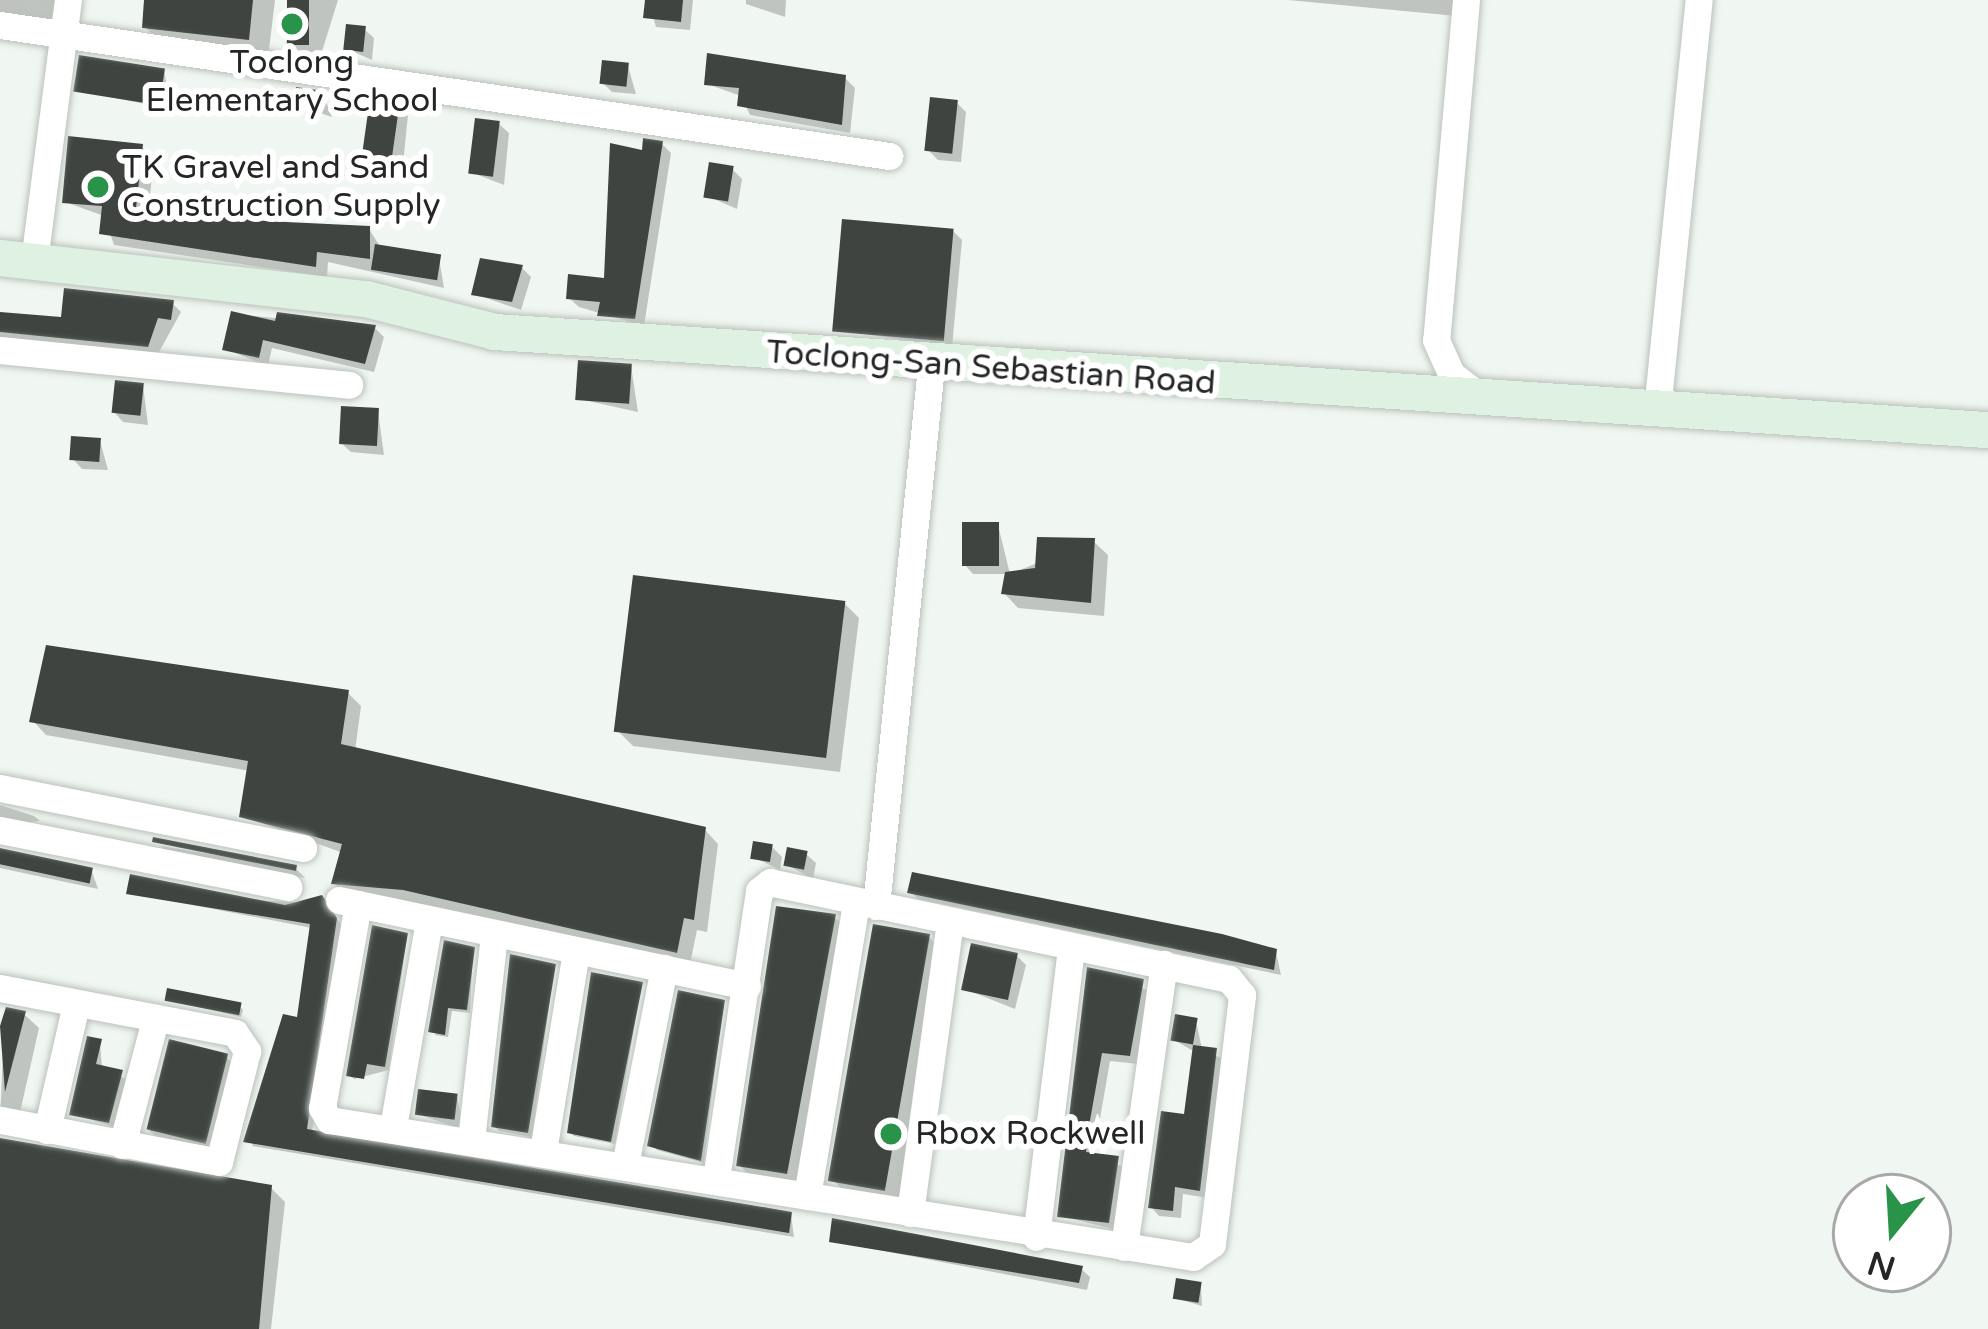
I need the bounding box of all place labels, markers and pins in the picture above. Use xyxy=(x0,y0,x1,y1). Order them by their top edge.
marker: Toclong Elementary School xyxy=(279,11,305,37)
place label: Toclong Elementary School xyxy=(145,43,439,121)
place label: TK Gravel and Sand Construction Supply xyxy=(122,148,440,226)
marker: TK Gravel and Sand Construction Supply xyxy=(85,174,111,200)
place label: Rbox Rockwell xyxy=(915,1114,1146,1154)
marker: Rbox Rockwell xyxy=(878,1121,904,1147)

